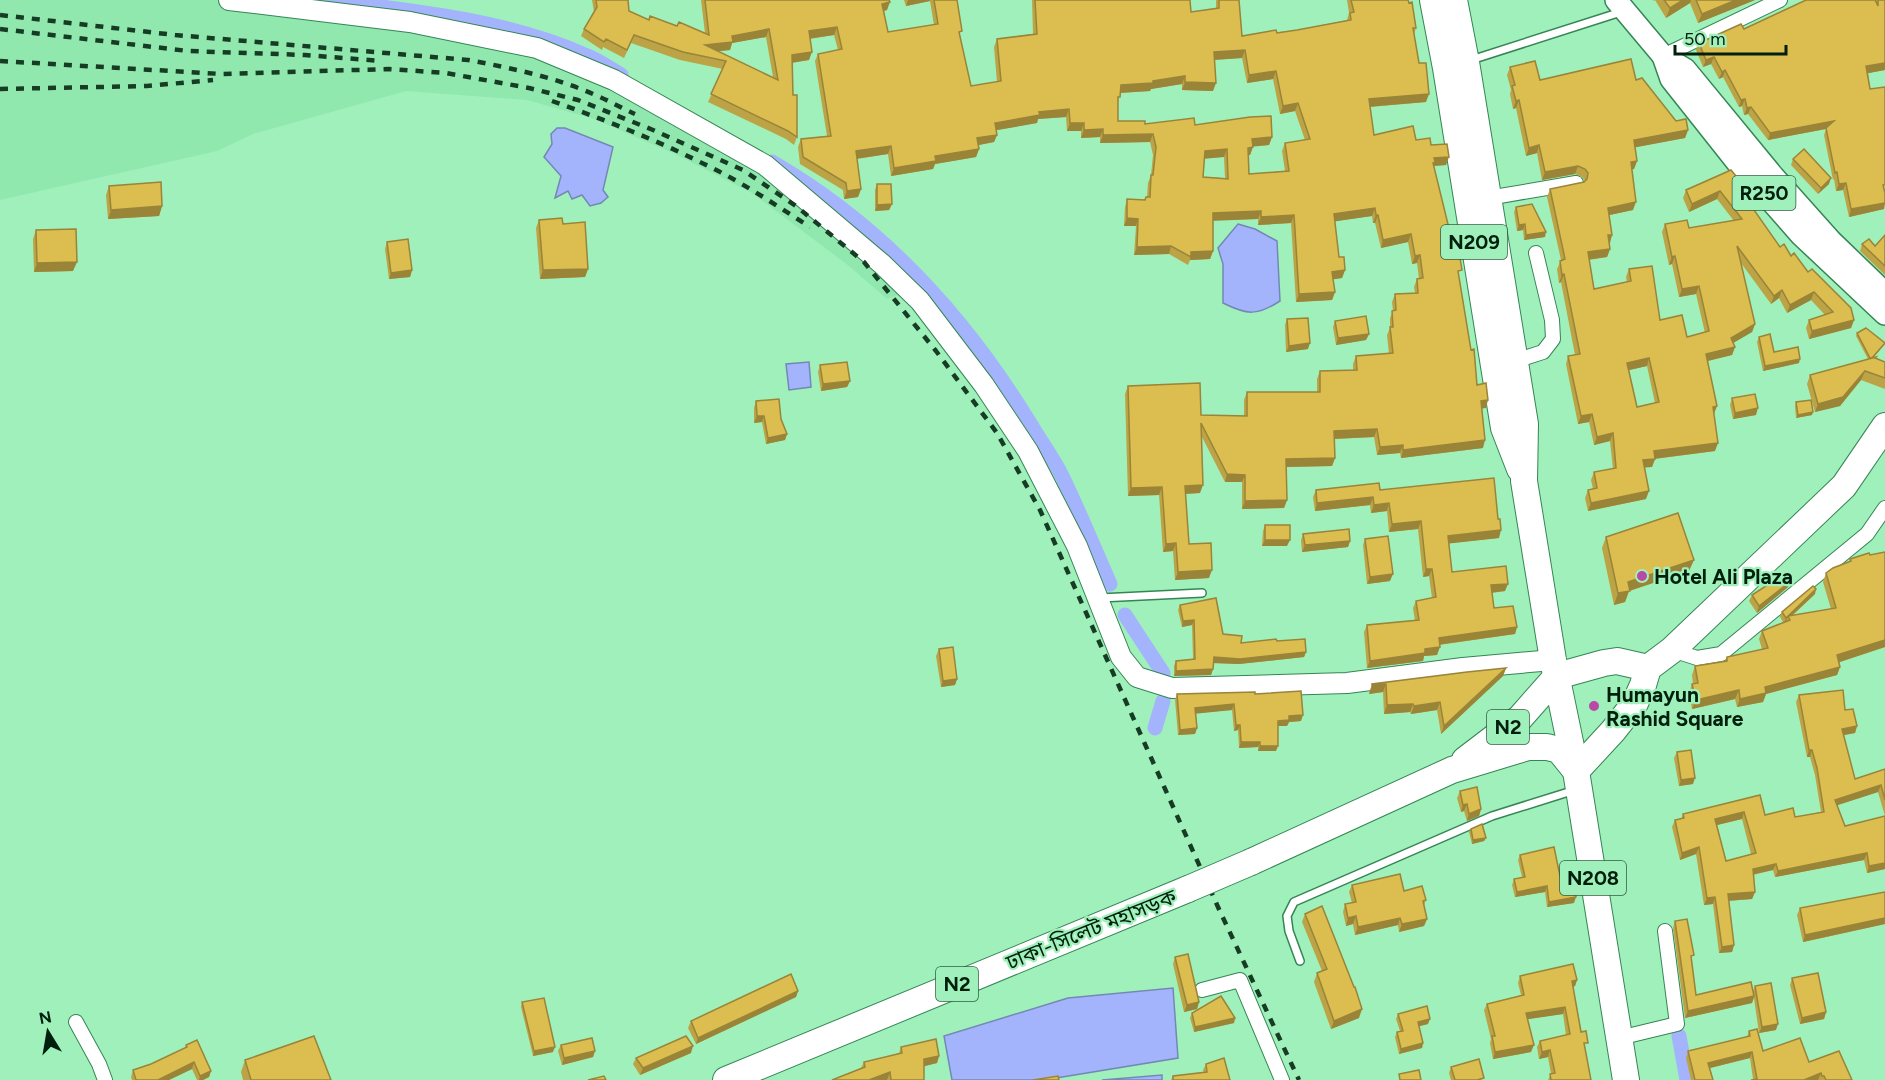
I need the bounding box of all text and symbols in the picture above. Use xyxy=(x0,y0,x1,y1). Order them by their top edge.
scale bar xyxy=(1675,18,1786,56)
text: 50 m xyxy=(1684,28,1726,50)
road number: R250 xyxy=(1732,176,1796,210)
road number: N209 xyxy=(1441,225,1507,259)
place label: Hotel Ali Plaza xyxy=(1654,564,1793,589)
marker: Hotel Ali Plaza xyxy=(1635,569,1649,583)
place label: Humayun Rashid Square xyxy=(1606,682,1744,731)
marker: Humayun Rashid Square xyxy=(1587,699,1601,713)
road number: N2 xyxy=(1487,710,1529,744)
road number: N208 xyxy=(1560,861,1626,895)
street label: ঢাকা-সিলেট মহাসড়ক xyxy=(1001,883,1181,975)
road number: N2 xyxy=(936,967,978,1001)
north arrow xyxy=(18,1002,78,1062)
text: N xyxy=(37,1007,53,1028)

